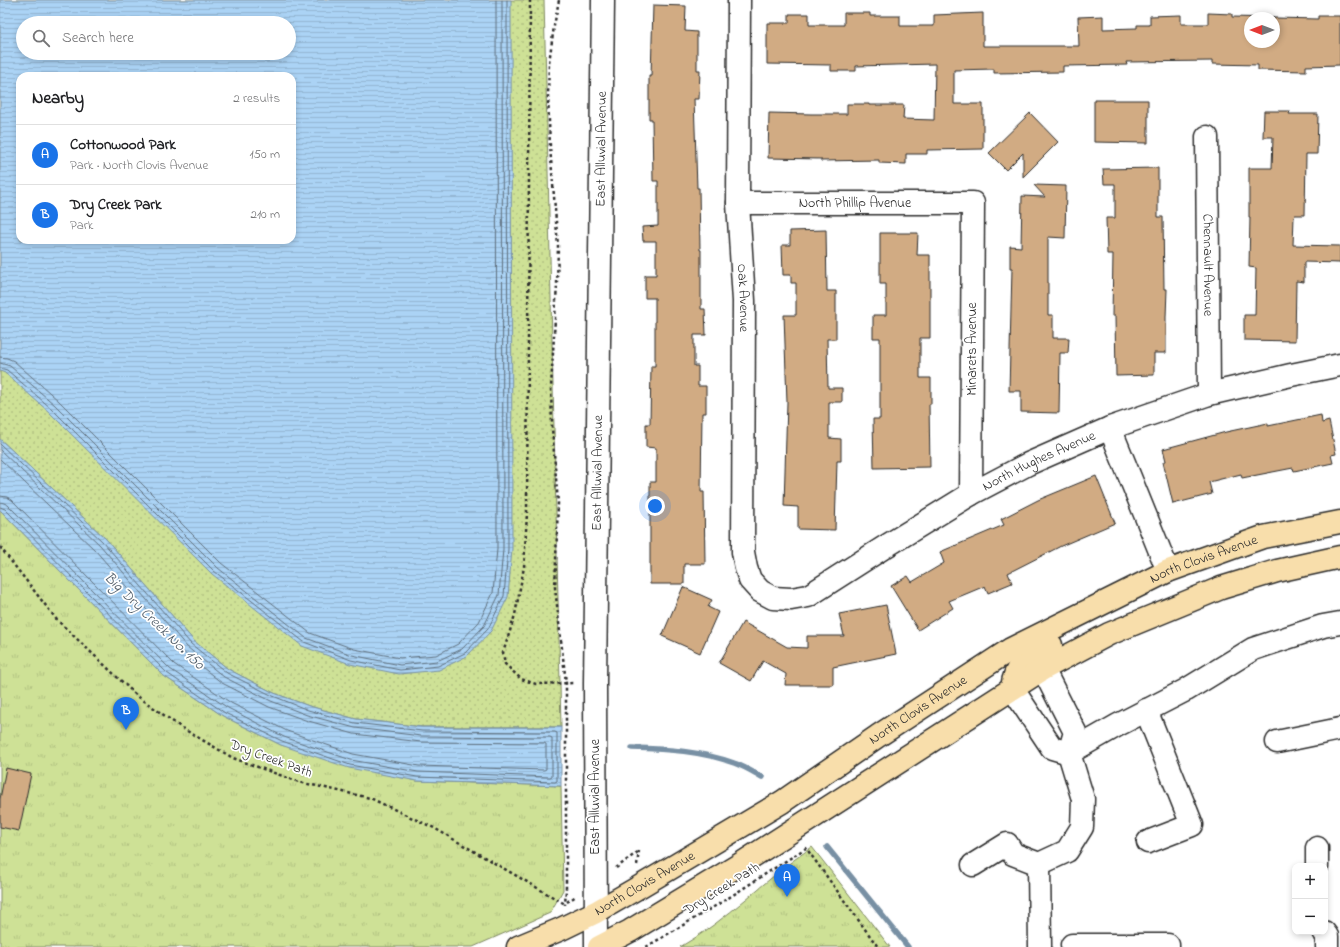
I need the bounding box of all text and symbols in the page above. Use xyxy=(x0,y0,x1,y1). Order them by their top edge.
north arrow xyxy=(1244,12,1280,48)
search box xyxy=(16,16,296,60)
icon: search xyxy=(30,27,52,49)
text: Search here xyxy=(62,27,134,49)
text: Nearby xyxy=(32,86,84,111)
text: 2 results xyxy=(233,89,280,108)
street label: East Alluvial Avenue xyxy=(590,90,612,207)
text: Cottonwood Park xyxy=(70,134,176,156)
text: A xyxy=(41,145,49,164)
text: 150 m xyxy=(249,145,280,164)
text: Park · North Clovis Avenue xyxy=(70,156,208,175)
street label: North Phillip Avenue xyxy=(799,193,912,214)
text: Dry Creek Park xyxy=(70,194,162,216)
text: B xyxy=(41,205,49,224)
text: 210 m xyxy=(250,205,280,224)
street label: Chennault Avenue xyxy=(1197,214,1219,317)
text: Park xyxy=(70,216,94,235)
street label: Oak Avenue xyxy=(731,263,755,333)
street label: Minarets Avenue xyxy=(962,302,983,396)
street label: East Alluvial Avenue xyxy=(586,414,609,531)
street label: North Hughes Avenue xyxy=(979,425,1100,497)
your location xyxy=(645,496,665,516)
street label: North Clovis Avenue xyxy=(1146,529,1261,589)
water label: Big Dry Creek No. 150 xyxy=(98,567,210,677)
street label: North Clovis Avenue xyxy=(865,669,972,750)
pin: B xyxy=(113,697,139,730)
street label: Dry Creek Path xyxy=(226,734,315,785)
street label: East Alluvial Avenue xyxy=(585,738,606,855)
street label: North Clovis Avenue xyxy=(590,845,700,921)
street label: Dry Creek Path xyxy=(679,857,765,922)
map controls xyxy=(1292,863,1328,935)
button: + xyxy=(1292,863,1328,899)
pin: A xyxy=(774,864,800,897)
button: − xyxy=(1292,899,1328,935)

